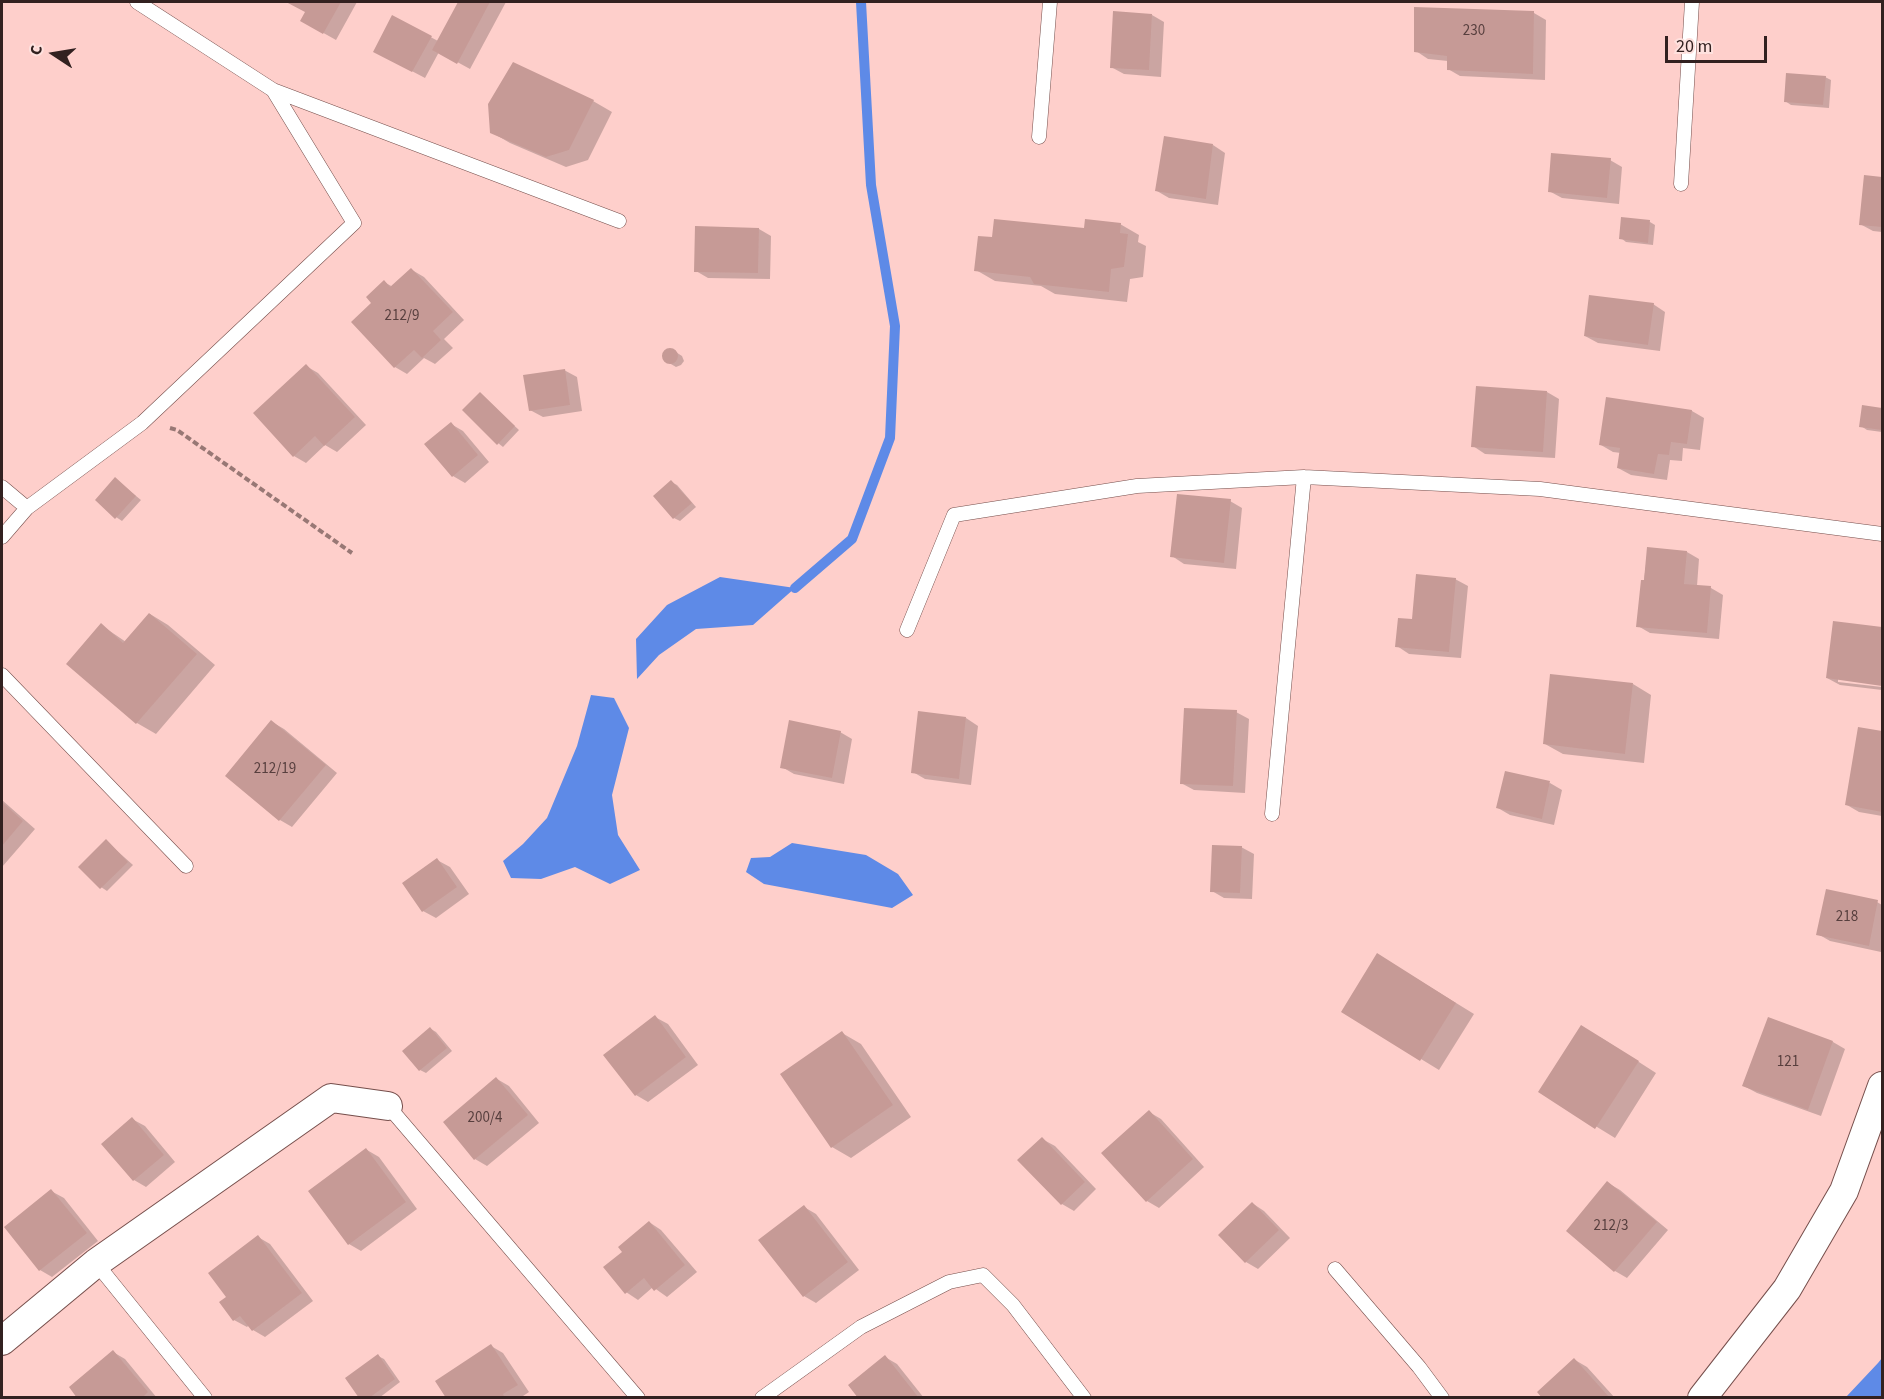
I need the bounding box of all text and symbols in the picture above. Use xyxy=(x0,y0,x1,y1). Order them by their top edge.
house number: 230 xyxy=(1463,23,1485,41)
north arrow xyxy=(24,24,84,84)
scale bar xyxy=(1668,24,1770,62)
text: 20 m xyxy=(1676,34,1712,59)
text: С xyxy=(25,43,48,57)
house number: 212/9 xyxy=(384,308,420,326)
house number: 212/19 xyxy=(254,761,296,779)
house number: 218 xyxy=(1836,909,1858,927)
house number: 121 xyxy=(1777,1054,1799,1072)
house number: 200/4 xyxy=(467,1110,503,1128)
house number: 212/3 xyxy=(1593,1218,1629,1236)

